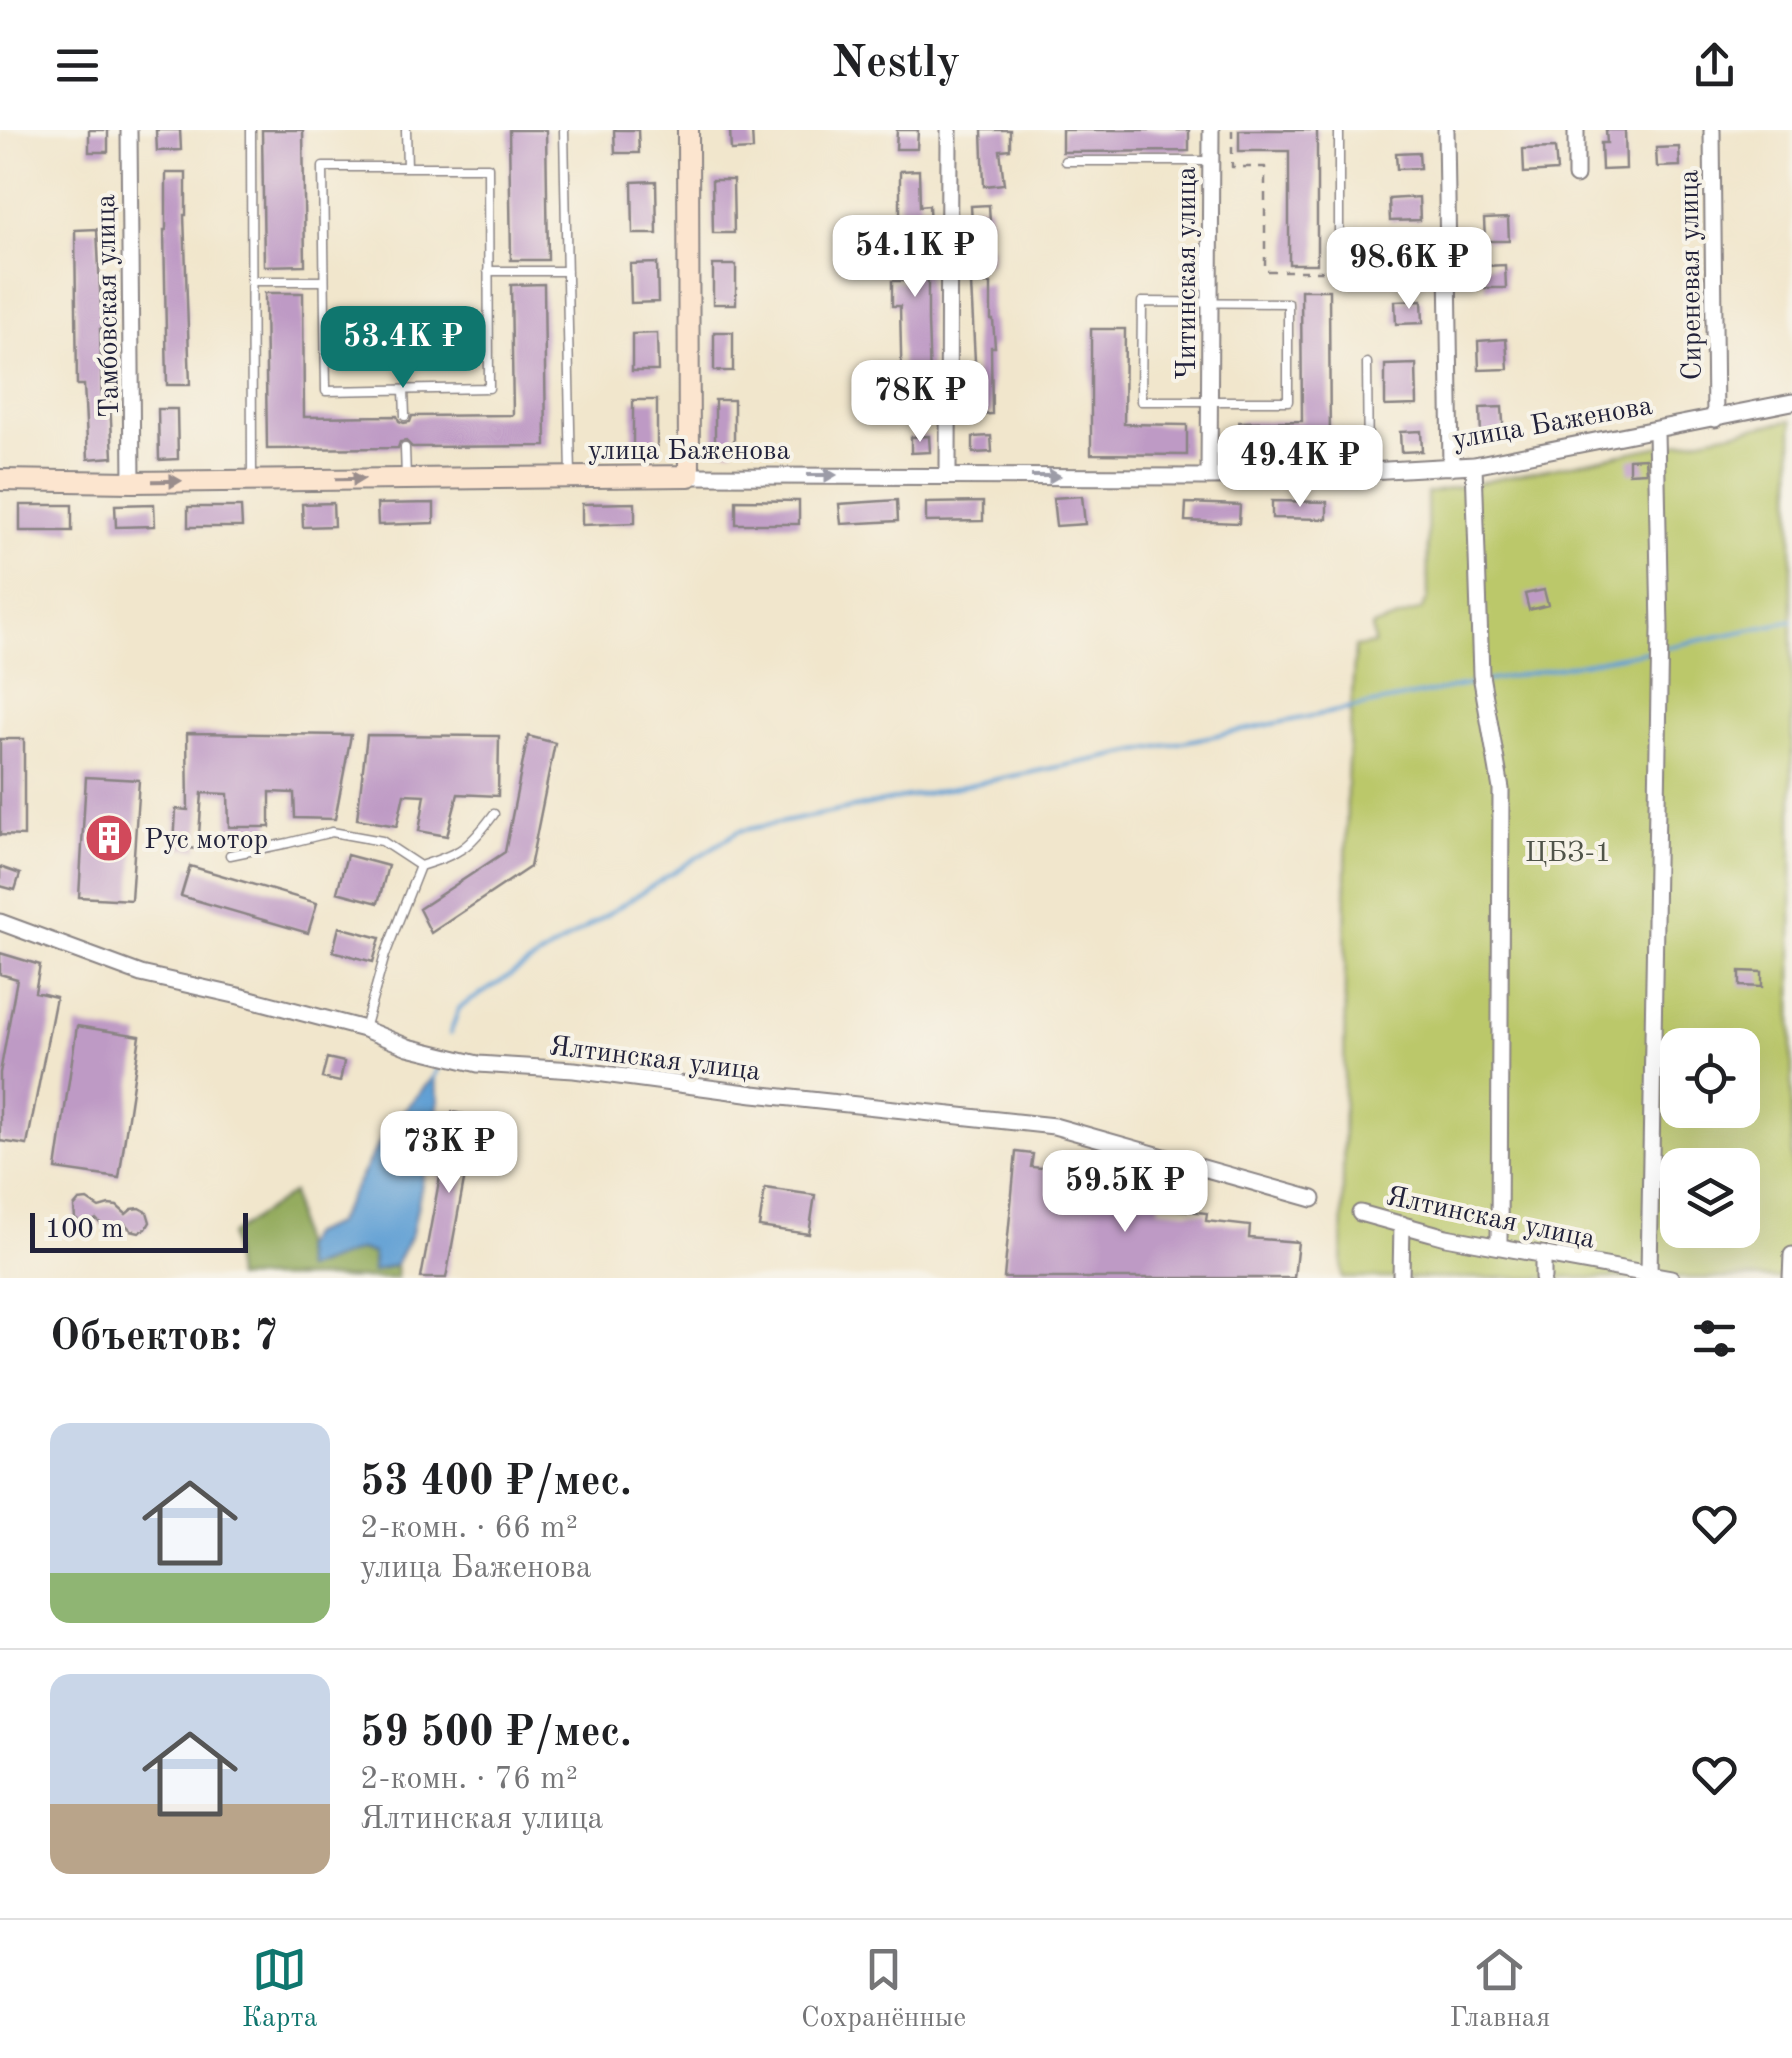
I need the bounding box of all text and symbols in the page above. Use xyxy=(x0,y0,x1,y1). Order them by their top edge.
icon: menu xyxy=(50,38,105,93)
icon: share xyxy=(1687,38,1742,93)
text: Nestly xyxy=(832,42,960,87)
street label: Читинская улица xyxy=(1174,166,1202,380)
street label: Сиреневая улица xyxy=(1676,169,1708,381)
street label: Тамбовская улица xyxy=(93,194,125,418)
pin: 54.1K ₽ xyxy=(823,215,1007,300)
pin: 98.6K ₽ xyxy=(1317,227,1501,312)
text: 54.1K ₽ xyxy=(855,231,975,263)
text: 98.6K ₽ xyxy=(1349,243,1469,275)
pin: 53.4K ₽ xyxy=(311,306,495,391)
text: 53.4K ₽ xyxy=(343,322,463,354)
pin: 78K ₽ xyxy=(850,360,990,445)
text: 78K ₽ xyxy=(873,376,967,408)
street label: улица Баженова xyxy=(1450,393,1655,455)
pin: 49.4K ₽ xyxy=(1208,425,1392,510)
street label: улица Баженова xyxy=(588,438,790,466)
text: 49.4K ₽ xyxy=(1240,441,1360,473)
one-way arrow xyxy=(806,467,838,483)
one-way arrow xyxy=(1030,468,1062,484)
one-way arrow xyxy=(334,471,366,487)
one-way arrow xyxy=(152,473,184,489)
building icon: Рус мотор xyxy=(83,812,135,864)
place label: Рус мотор xyxy=(144,827,268,855)
park label: ЦБЗ-1 xyxy=(1525,840,1611,868)
map controls xyxy=(1660,1028,1760,1248)
button: locate xyxy=(1660,1028,1760,1128)
street label: Ялтинская улица xyxy=(547,1033,762,1087)
pin: 73K ₽ xyxy=(379,1111,519,1196)
text: 73K ₽ xyxy=(402,1127,496,1159)
button: layers xyxy=(1660,1148,1760,1248)
pin: 59.5K ₽ xyxy=(1033,1150,1217,1235)
text: 59.5K ₽ xyxy=(1065,1166,1185,1198)
street label: Ялтинская улица xyxy=(1383,1183,1598,1255)
scale bar xyxy=(30,1208,248,1252)
text: 100 m xyxy=(45,1216,124,1244)
icon: filters xyxy=(1687,1311,1742,1366)
text: Объектов: 7 xyxy=(50,1317,278,1359)
text: 53 400 ₽/мес. xyxy=(360,1462,632,1504)
icon: home xyxy=(130,1463,250,1583)
icon: heart xyxy=(1687,1496,1742,1551)
text: 2-комн. · 66 m² xyxy=(360,1513,578,1545)
text: улица Баженова xyxy=(360,1553,592,1585)
text: 59 500 ₽/мес. xyxy=(360,1713,632,1755)
icon: home xyxy=(130,1714,250,1834)
icon: heart xyxy=(1687,1747,1742,1802)
text: 2-комн. · 76 m² xyxy=(360,1764,578,1796)
text: Ялтинская улица xyxy=(360,1804,603,1836)
tab: Карта xyxy=(242,1942,318,2037)
tab: Сохранённые xyxy=(801,1942,966,2037)
tab: Главная xyxy=(1450,1942,1550,2037)

